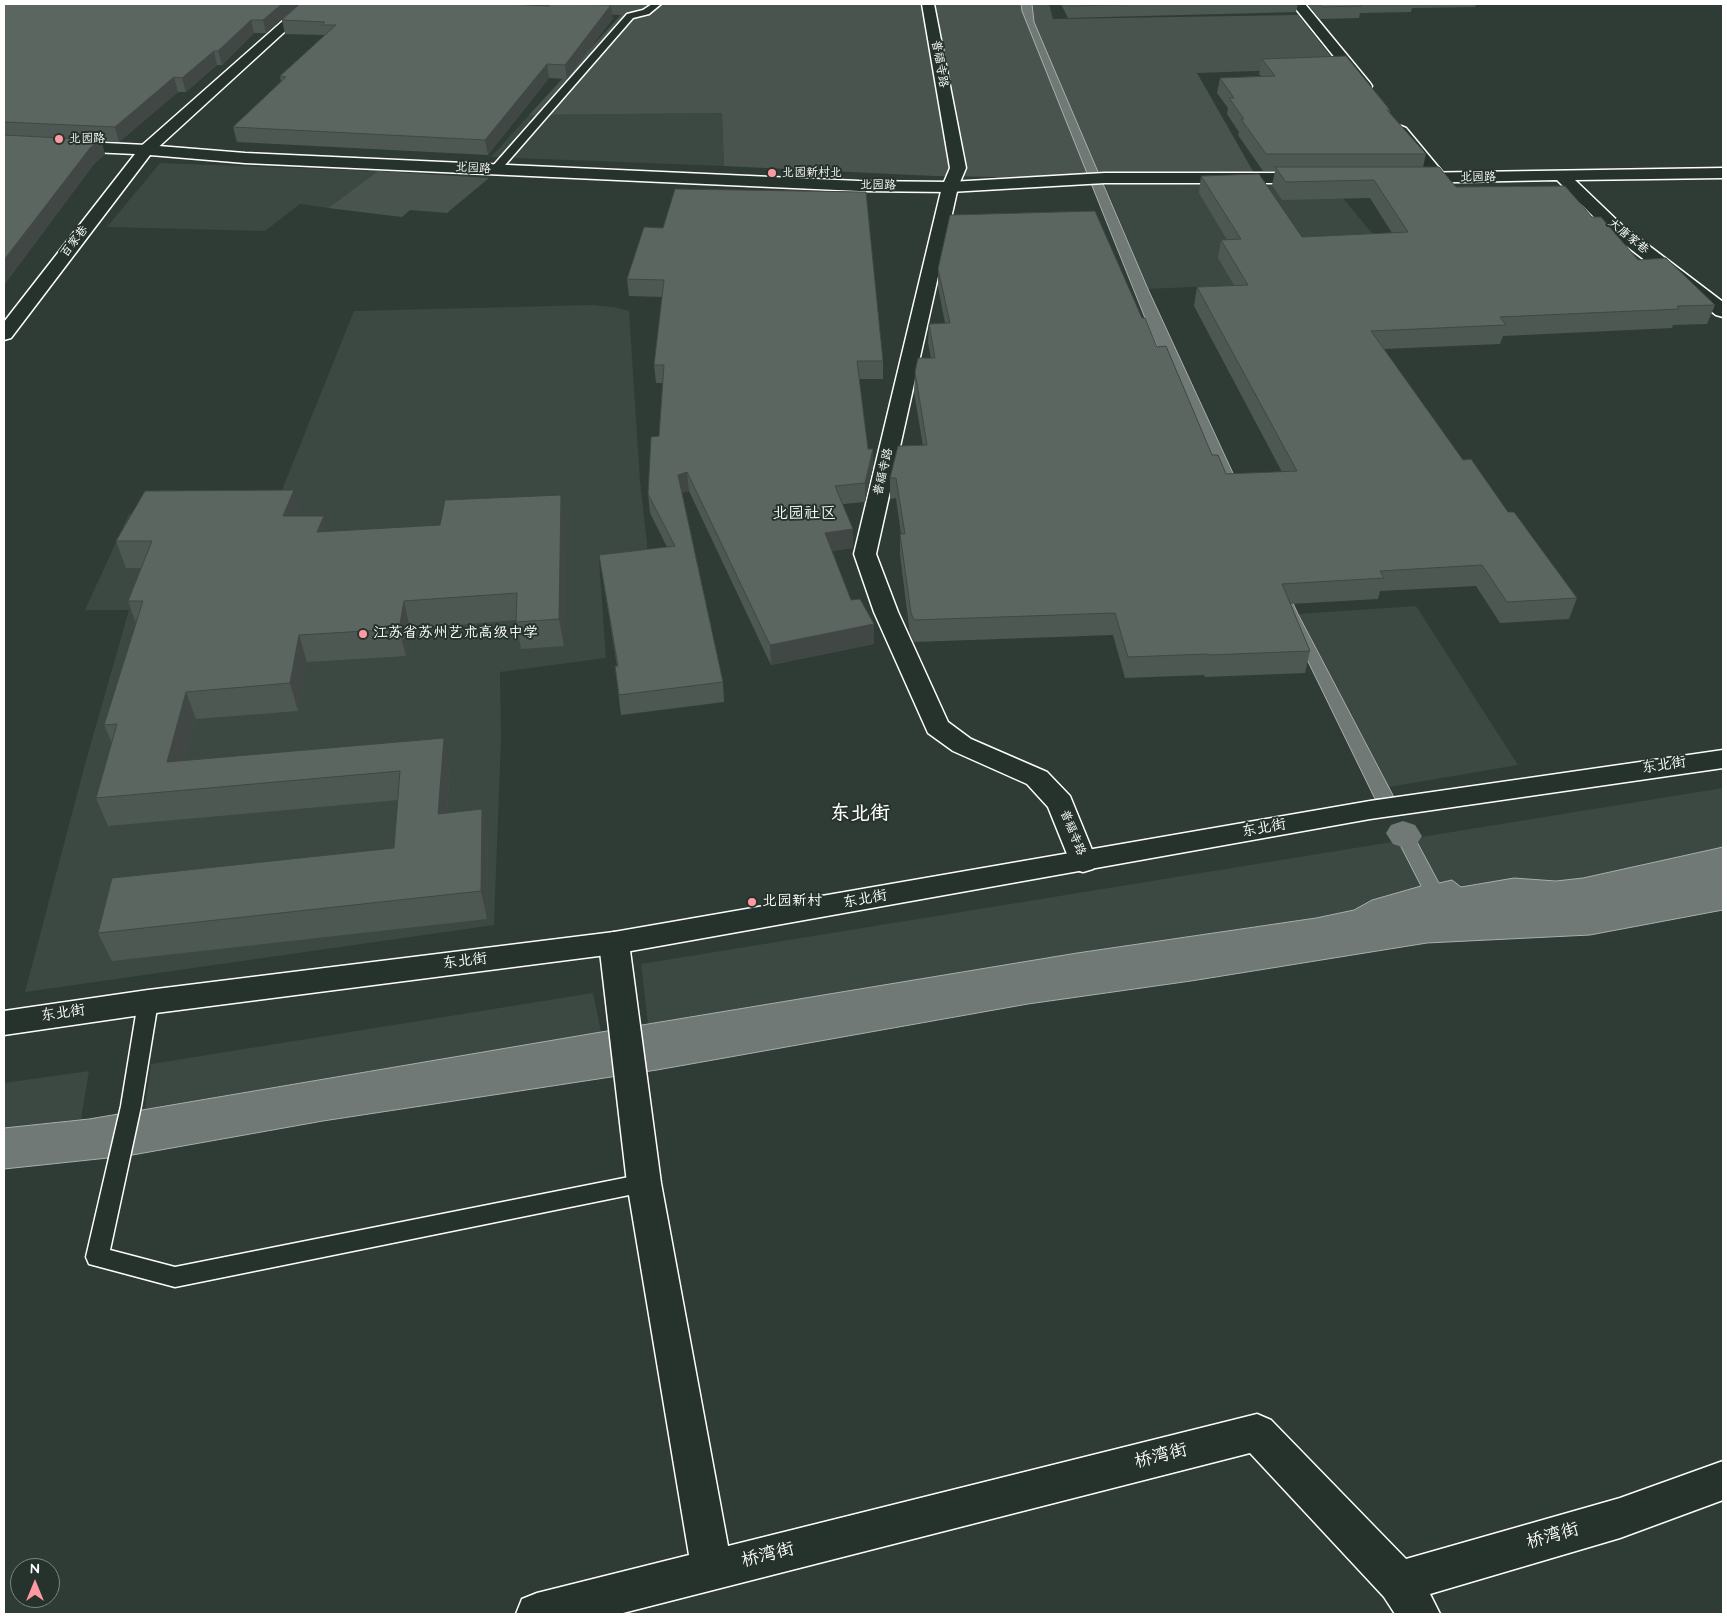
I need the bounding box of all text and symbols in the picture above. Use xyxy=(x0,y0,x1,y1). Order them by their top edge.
street label: 普福寺路 xyxy=(928,39,950,89)
place label: 北园路 xyxy=(69,132,105,146)
marker: 北园路 xyxy=(53,133,65,145)
street label: 北园路 xyxy=(455,161,491,177)
place label: 北园新村北 xyxy=(782,166,842,180)
marker: 北园新村北 xyxy=(766,167,778,179)
street label: 北园路 xyxy=(1460,170,1496,186)
street label: 北园路 xyxy=(860,178,896,194)
street label: 大唐家巷 xyxy=(1605,216,1651,258)
street label: 百家巷 xyxy=(58,223,92,261)
street label: 普福寺路 xyxy=(872,447,896,497)
district label: 北园社区 xyxy=(772,505,836,525)
place label: 江苏省苏州艺术高级中学 xyxy=(373,625,538,643)
marker: 江苏省苏州艺术高级中学 xyxy=(357,628,369,640)
street label: 东北街 xyxy=(1640,754,1688,778)
district label: 东北街 xyxy=(830,803,890,827)
street label: 普福寺路 xyxy=(1056,808,1088,858)
street label: 东北街 xyxy=(1240,816,1288,842)
street label: 东北街 xyxy=(841,887,889,913)
place label: 北园新村 xyxy=(762,893,822,911)
marker: 北园新村 xyxy=(746,896,758,908)
street label: 东北街 xyxy=(442,950,488,974)
street label: 东北街 xyxy=(39,1002,87,1026)
street label: 桥湾街 xyxy=(1132,1440,1190,1474)
street label: 桥湾街 xyxy=(1524,1519,1582,1555)
street label: 桥湾街 xyxy=(739,1539,797,1573)
north arrow xyxy=(10,1558,60,1608)
text: N xyxy=(31,1559,39,1579)

